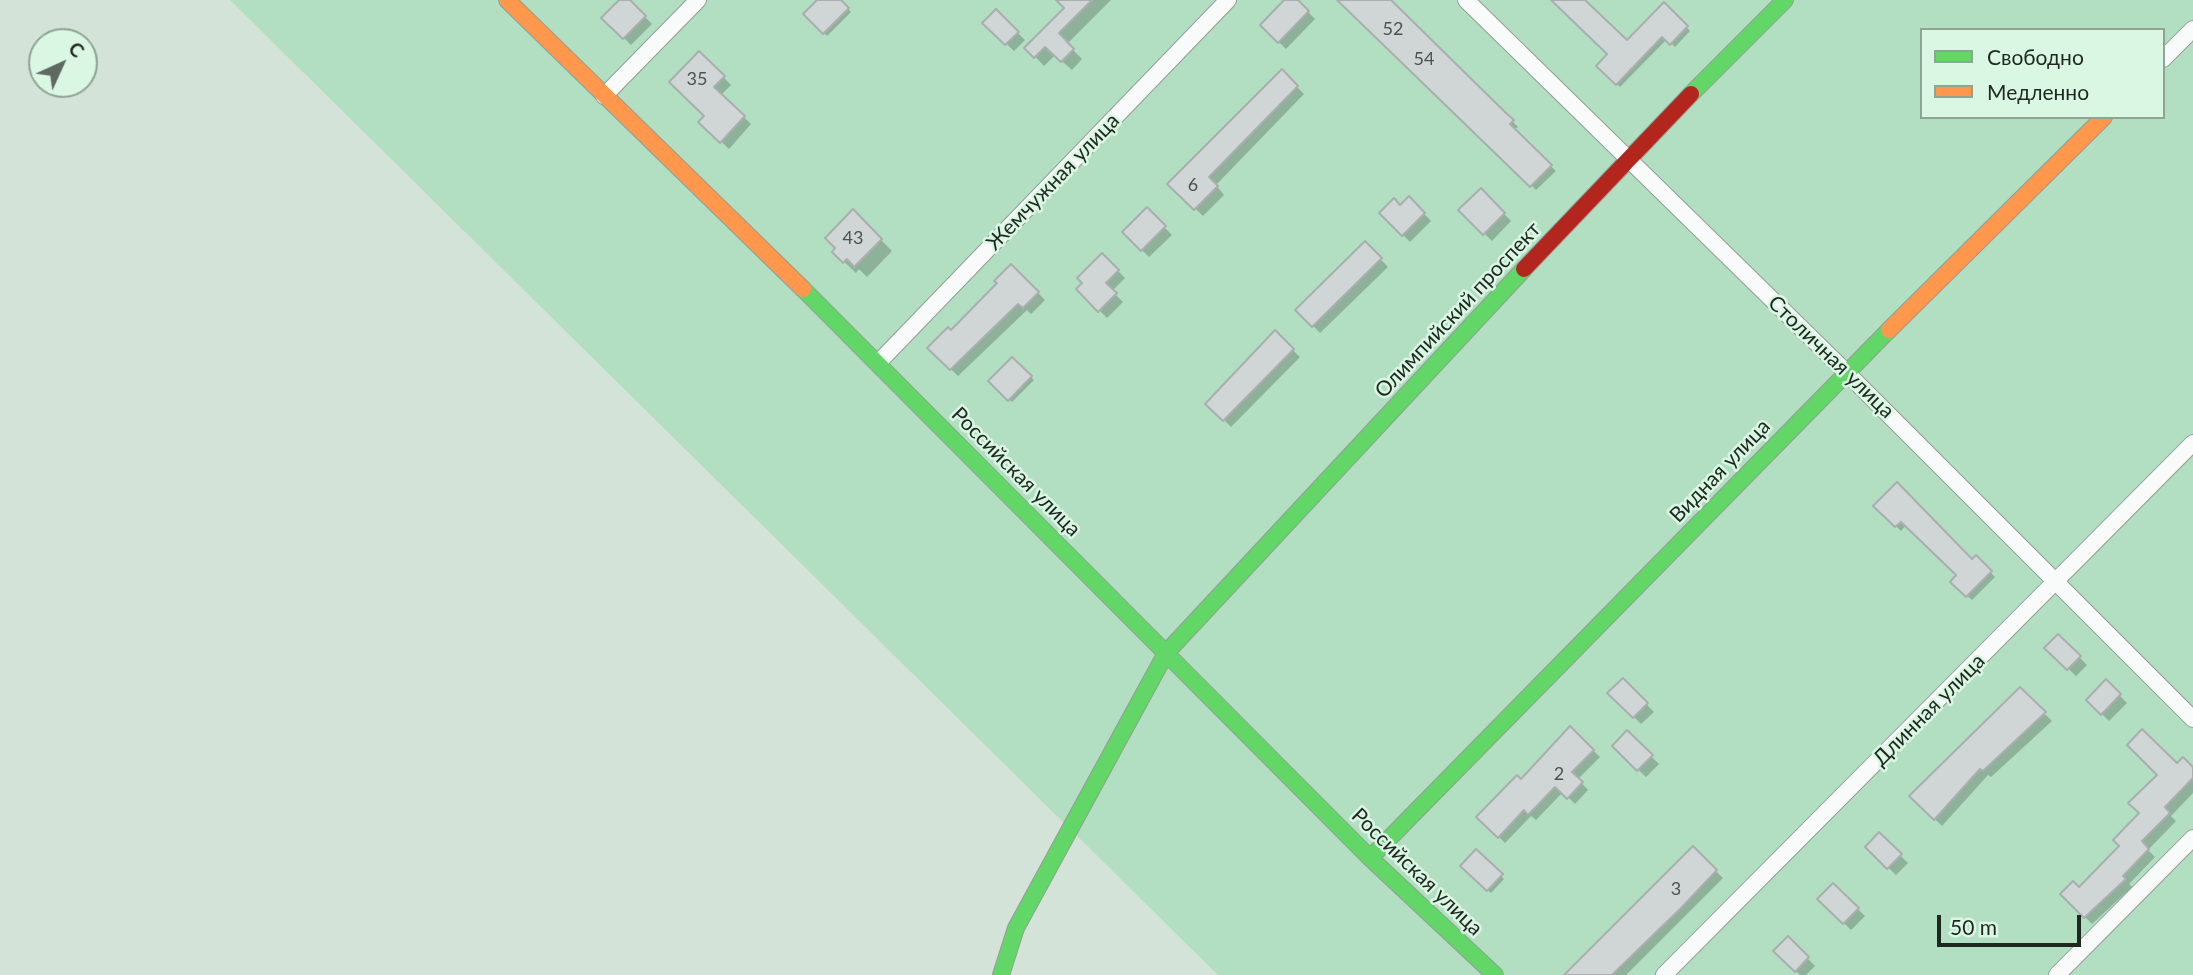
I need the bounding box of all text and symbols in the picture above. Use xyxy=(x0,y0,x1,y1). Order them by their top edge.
house number: 52 xyxy=(1383,18,1403,40)
north arrow xyxy=(28,28,98,98)
legend xyxy=(1920,28,2165,119)
text: С xyxy=(64,37,89,62)
text: Свободно xyxy=(1987,44,2084,69)
house number: 54 xyxy=(1414,48,1434,70)
house number: 35 xyxy=(687,68,707,90)
text: Медленно xyxy=(1987,79,2089,104)
street label: Жемчужная улица xyxy=(981,108,1125,256)
house number: 6 xyxy=(1188,174,1198,196)
street label: Олимпийский проспект xyxy=(1370,217,1546,403)
house number: 43 xyxy=(843,227,863,249)
street label: Столичная улица xyxy=(1763,290,1899,424)
street label: Российская улица xyxy=(946,402,1086,542)
street label: Видная улица xyxy=(1664,414,1776,528)
street label: Длинная улица xyxy=(1868,649,1990,771)
house number: 2 xyxy=(1554,763,1564,785)
street label: Российская улица xyxy=(1346,803,1488,941)
house number: 3 xyxy=(1671,878,1681,900)
scale bar xyxy=(1941,902,2084,946)
text: 50 m xyxy=(1950,914,1997,939)

